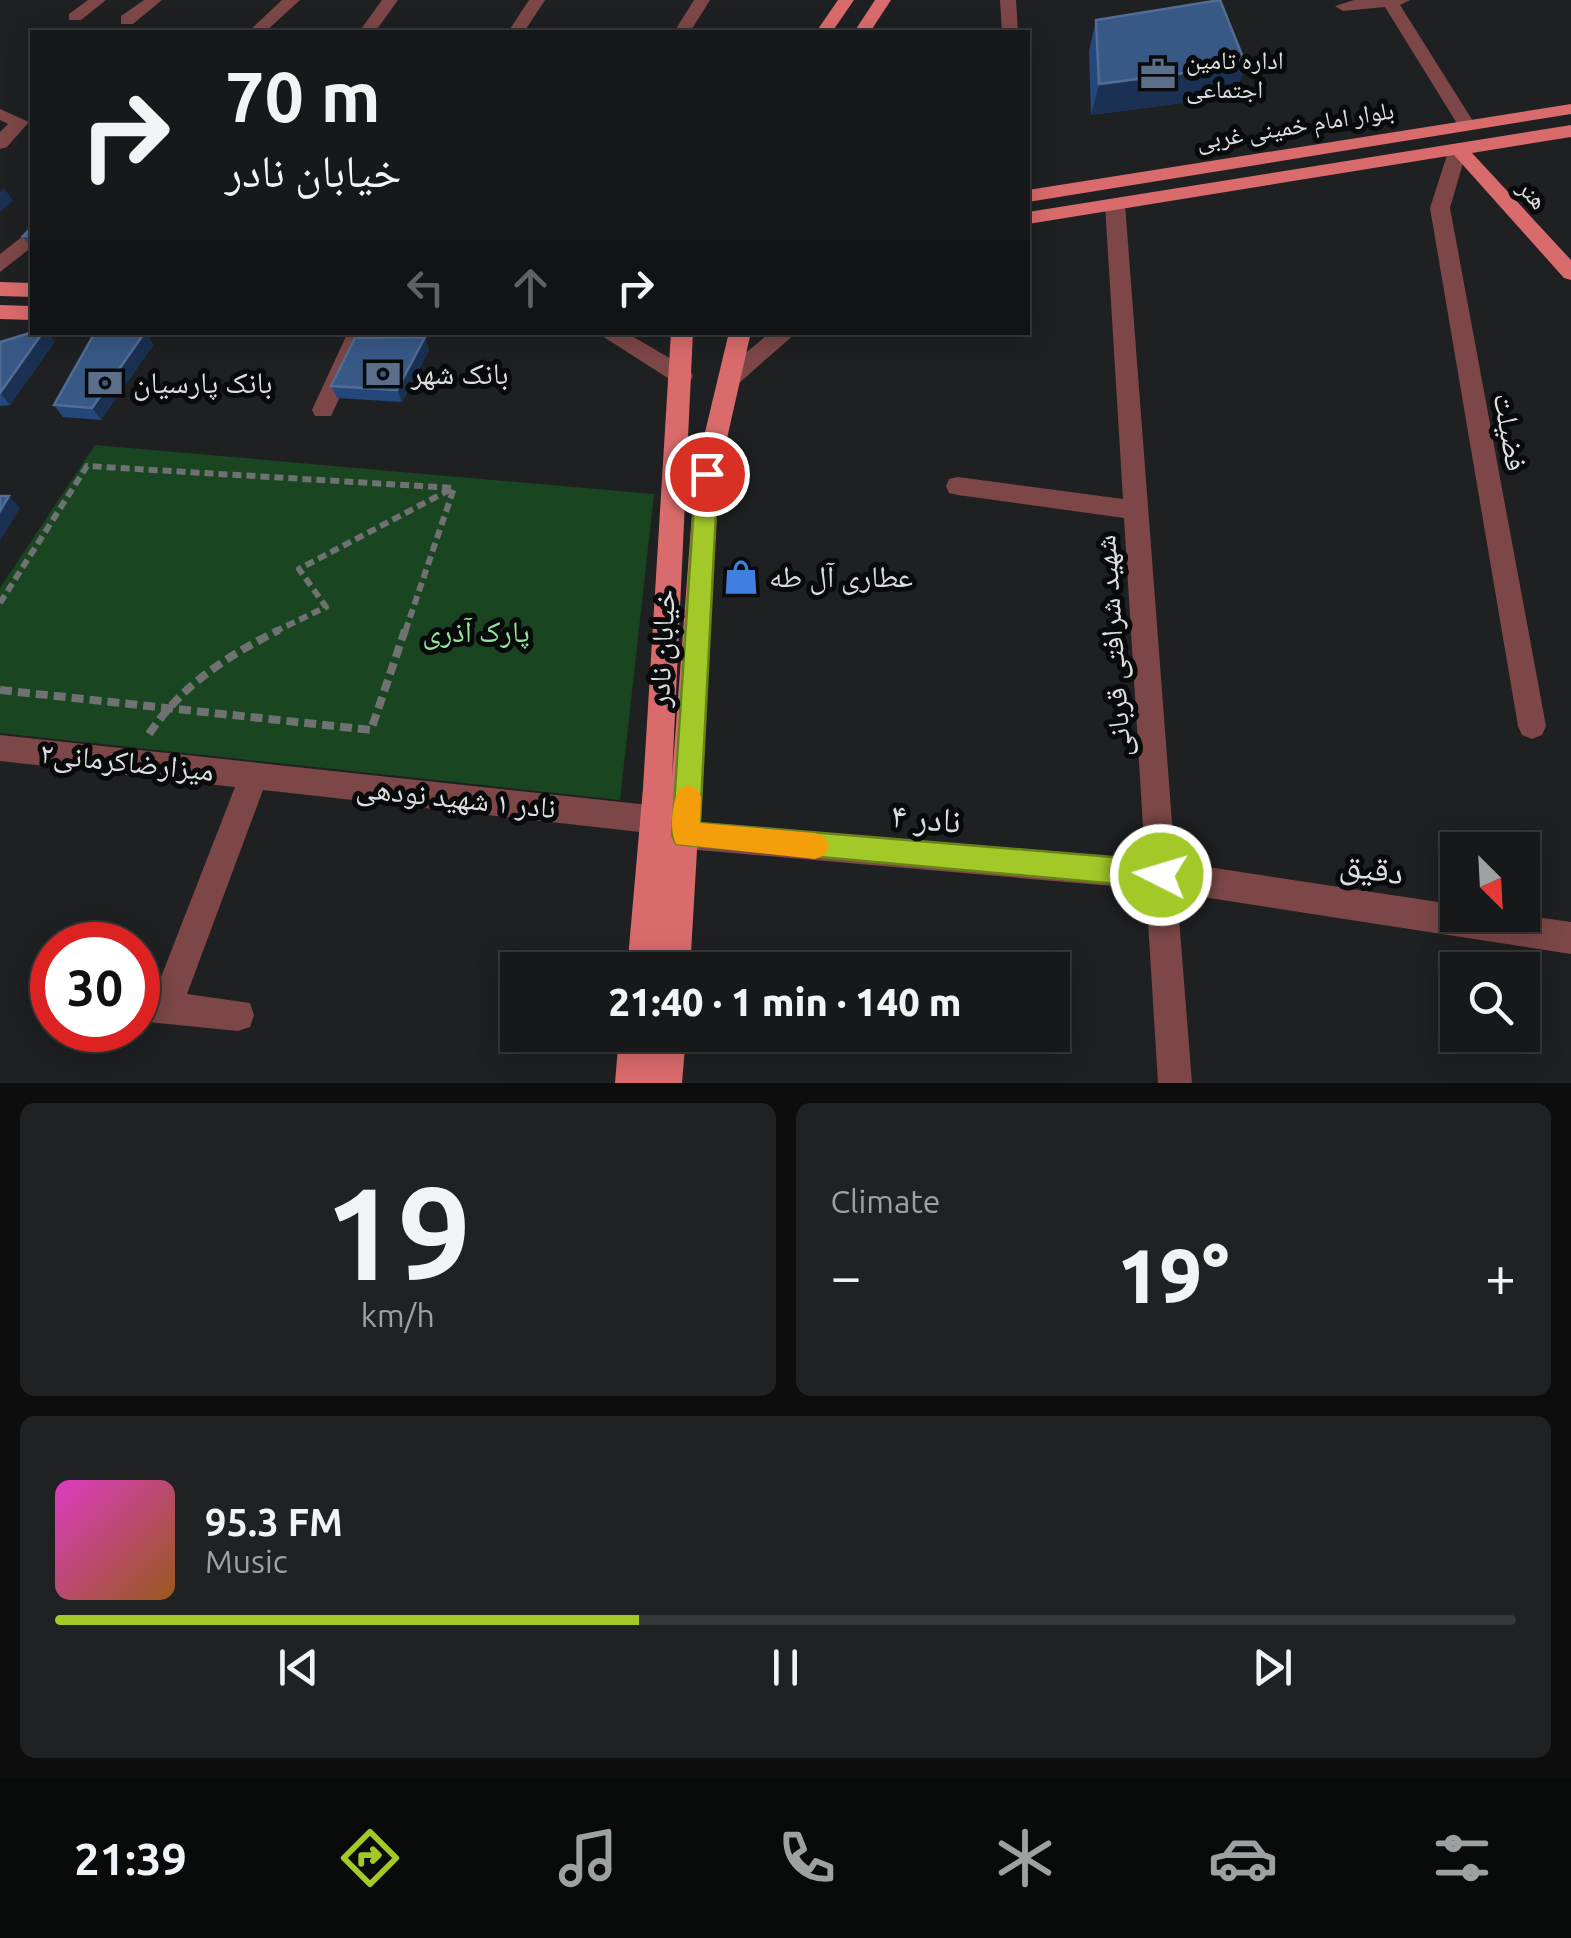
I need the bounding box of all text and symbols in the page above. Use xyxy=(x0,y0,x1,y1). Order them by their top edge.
place label: اداره تامین اجتماعی xyxy=(1186,46,1284,105)
office icon: اداره تامین اجتماعی xyxy=(1139,55,1177,93)
text: 70 m xyxy=(225,57,381,135)
icon: right xyxy=(60,70,190,200)
street label: بلوار امام خمینی غربی xyxy=(1194,96,1396,157)
text: خیابان نادر xyxy=(225,145,401,196)
street label: هنر xyxy=(1512,173,1553,215)
icon: left xyxy=(398,260,453,315)
icon: ahead xyxy=(503,260,558,315)
icon: right xyxy=(608,260,663,315)
bank icon: بانک شهر xyxy=(364,355,402,393)
place label: بانک شهر xyxy=(410,356,509,391)
bank icon: بانک پارسیان xyxy=(86,364,124,402)
place label: بانک پارسیان xyxy=(133,365,272,401)
street label: فضیلت xyxy=(1487,390,1535,474)
pin xyxy=(665,432,750,517)
icon: arrive xyxy=(680,447,735,502)
street label: شهید شرافتی قربانی xyxy=(1087,534,1139,758)
shop icon: عطاری آل طه xyxy=(722,558,760,596)
place label: عطاری آل طه xyxy=(769,559,913,595)
street label: خیابان نادر xyxy=(641,588,683,709)
park label: پارک آذری xyxy=(422,614,530,650)
street label: میزارضاکرمانی۲ xyxy=(38,735,216,789)
street label: نادر ۱ شهید نودهی xyxy=(354,770,558,826)
street label: نادر ۴ xyxy=(889,794,963,840)
position arrow xyxy=(1109,823,1213,927)
north arrow xyxy=(1440,832,1540,932)
map controls xyxy=(1440,832,1540,1052)
street label: دقیق xyxy=(1337,842,1407,894)
speed limit sign: 30 xyxy=(30,922,160,1052)
button: search xyxy=(1440,952,1540,1052)
text: 21:40 · 1 min · 140 m xyxy=(608,981,962,1023)
text: 19 xyxy=(324,1159,471,1305)
text: Climate xyxy=(831,1183,941,1219)
text: 19° xyxy=(1117,1233,1229,1317)
text: − xyxy=(831,1245,862,1306)
text: + xyxy=(1485,1245,1516,1306)
text: km/h xyxy=(361,1297,435,1333)
text: 95.3 FM xyxy=(205,1501,343,1543)
text: Music xyxy=(205,1543,288,1579)
icon: previous xyxy=(271,1640,326,1695)
icon: pause xyxy=(758,1640,813,1695)
icon: next xyxy=(1245,1640,1300,1695)
icon: directions xyxy=(335,1823,405,1893)
icon: music xyxy=(553,1823,623,1893)
icon: phone xyxy=(772,1823,842,1893)
icon: climate xyxy=(990,1823,1060,1893)
icon: car xyxy=(1208,1823,1278,1893)
icon: filters xyxy=(1427,1823,1497,1893)
text: 21:39 xyxy=(74,1833,187,1884)

